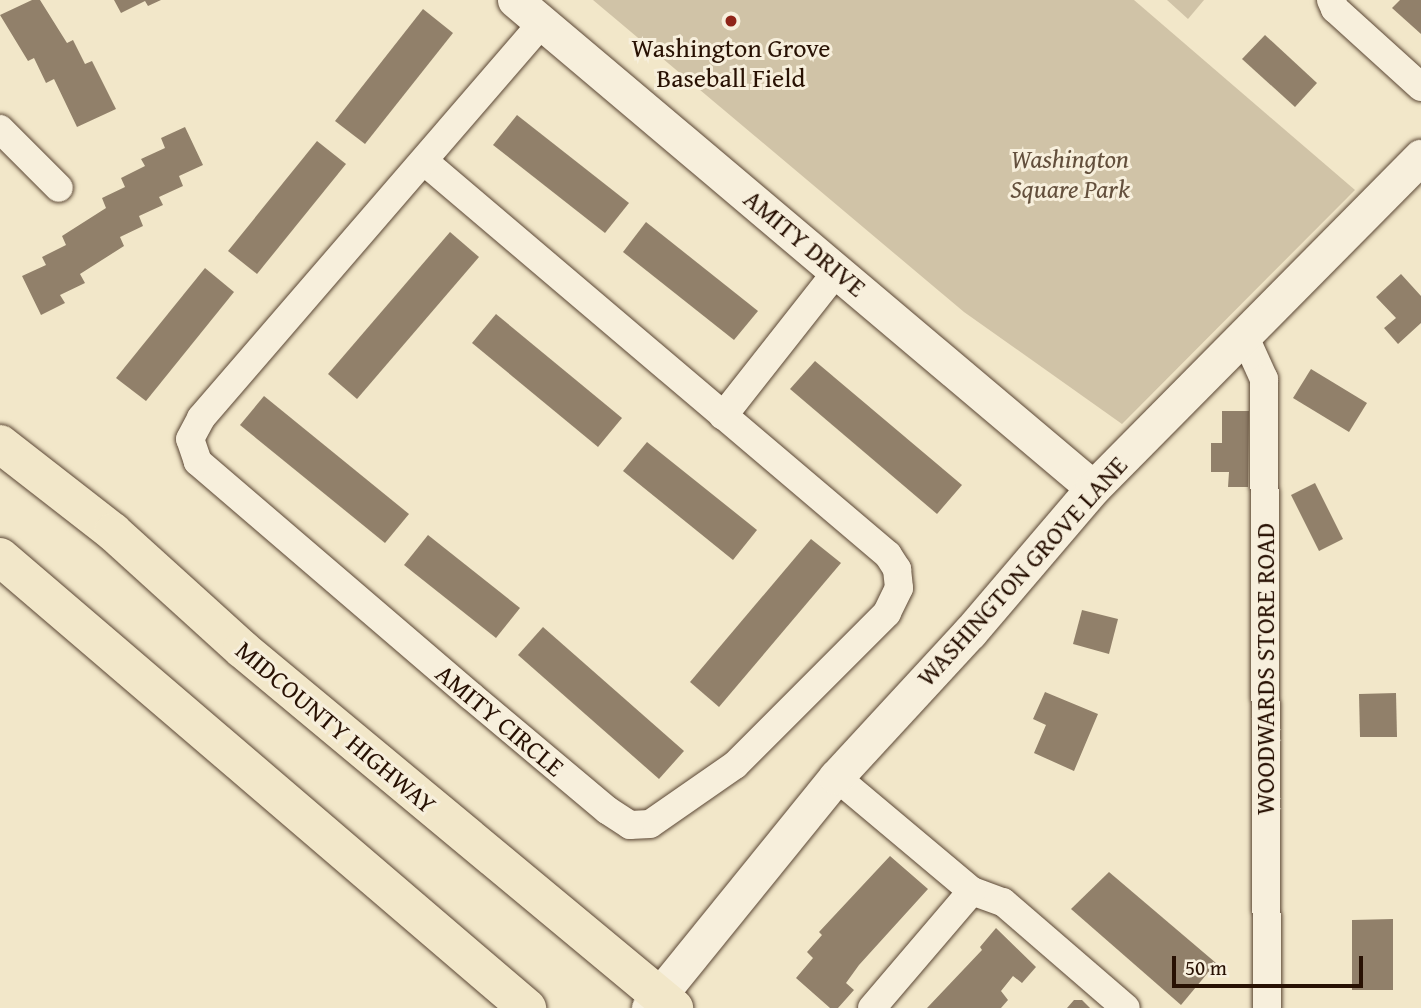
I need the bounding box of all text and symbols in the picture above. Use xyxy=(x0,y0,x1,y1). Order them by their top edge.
marker: Washington Grove Baseball Field xyxy=(723,13,739,29)
place label: Washington Grove Baseball Field xyxy=(632,32,830,94)
park label: Washington Square Park xyxy=(1010,143,1130,204)
street label: AMITY DRIVE xyxy=(738,183,872,303)
street label: WASHINGTON GROVE LANE xyxy=(910,449,1134,693)
street label: WOODWARDS STORE ROAD xyxy=(1249,523,1281,815)
street label: MIDCOUNTY HIGHWAY xyxy=(229,634,443,820)
street label: AMITY CIRCLE xyxy=(429,657,571,783)
scale bar xyxy=(1176,942,1367,986)
text: 50 m xyxy=(1185,952,1227,983)

